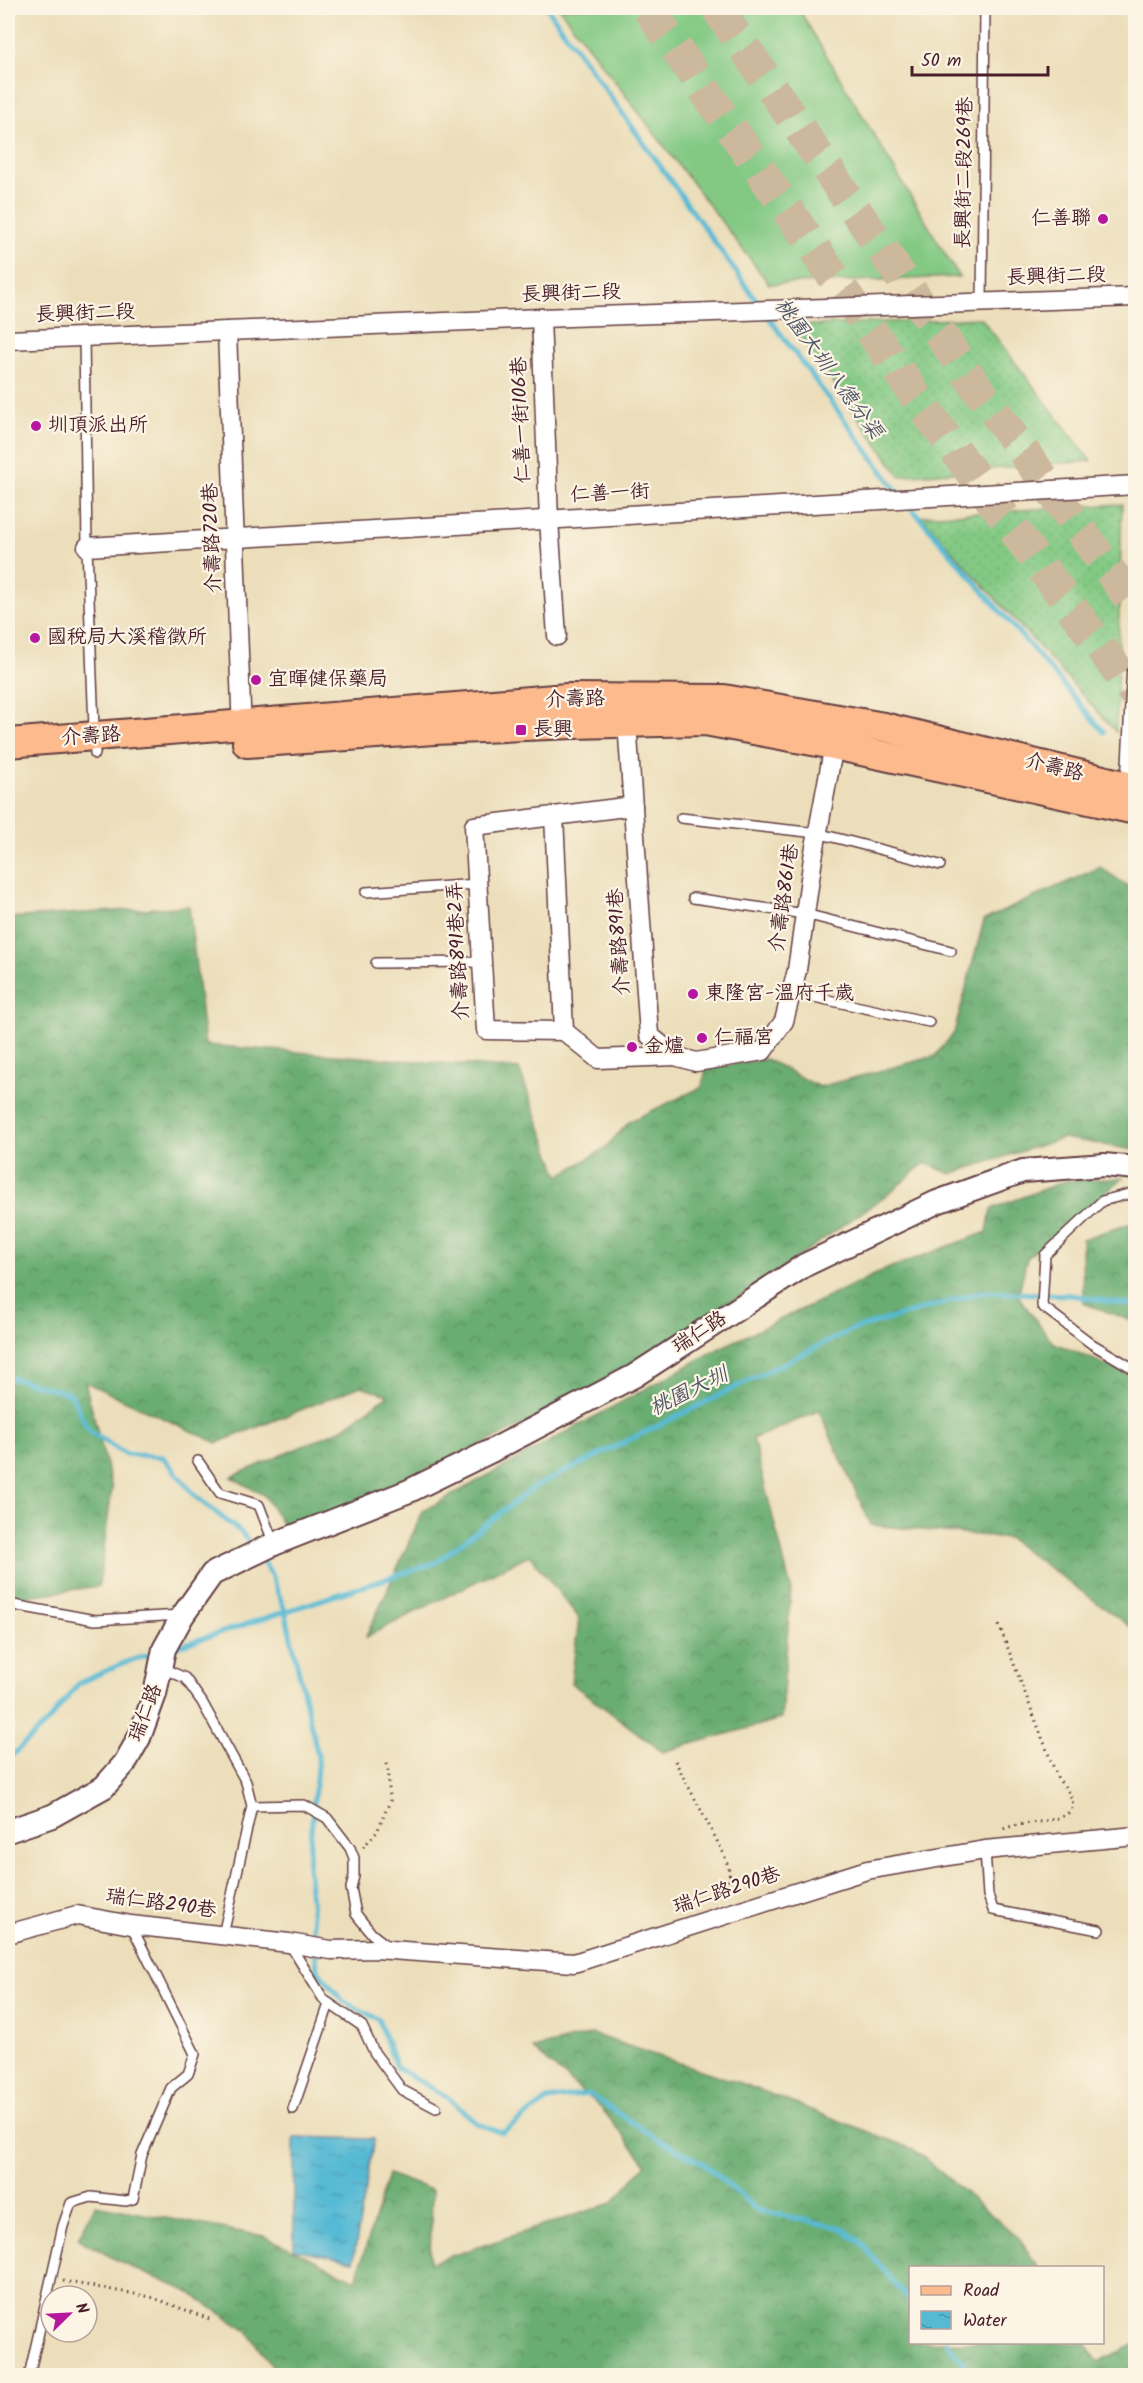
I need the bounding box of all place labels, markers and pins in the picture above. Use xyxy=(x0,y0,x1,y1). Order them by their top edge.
place label: 仁善聯 xyxy=(1031,203,1091,235)
marker: 仁善聯 xyxy=(1096,212,1110,226)
place label: 圳頂派出所 xyxy=(48,410,148,442)
marker: 圳頂派出所 xyxy=(29,419,43,433)
place label: 國稅局大溪稽徵所 xyxy=(47,622,207,654)
marker: 國稅局大溪稽徵所 xyxy=(28,631,42,645)
place label: 宜暉健保藥局 xyxy=(268,664,388,696)
marker: 宜暉健保藥局 xyxy=(249,673,263,687)
place label: 長興 xyxy=(533,714,573,746)
marker: 長興 xyxy=(514,723,528,737)
place label: 東隆宮-溫府千歲 xyxy=(705,978,854,1010)
marker: 東隆宮-溫府千歲 xyxy=(686,987,700,1001)
place label: 仁福宮 xyxy=(714,1022,774,1054)
place label: 金爐 xyxy=(644,1031,684,1063)
marker: 仁福宮 xyxy=(695,1031,709,1045)
marker: 金爐 xyxy=(625,1040,639,1054)

